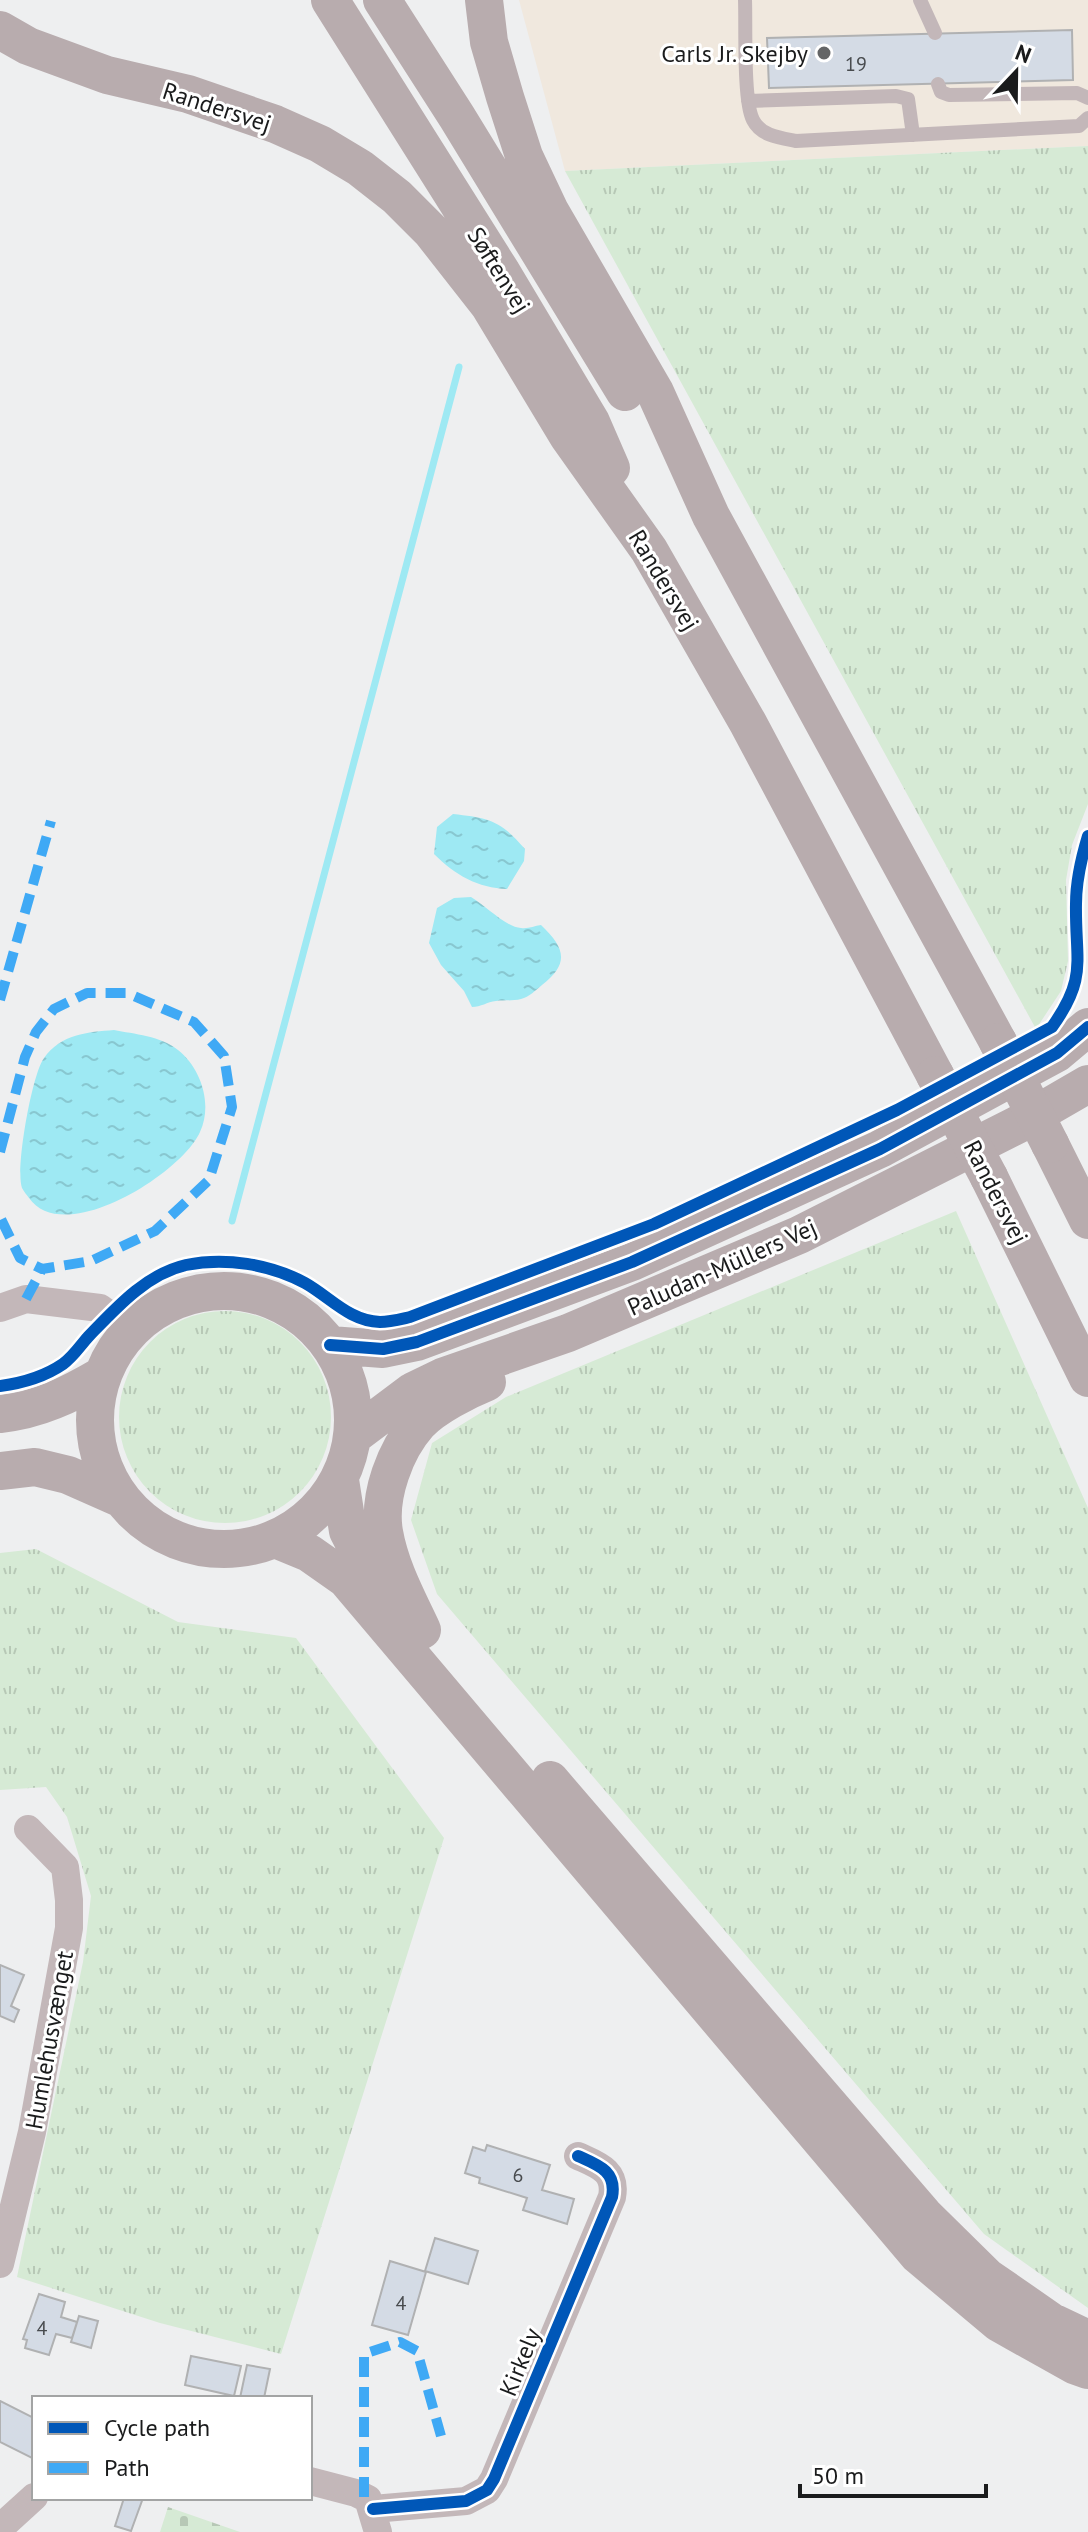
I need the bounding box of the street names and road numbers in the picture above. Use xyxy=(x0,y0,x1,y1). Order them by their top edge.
street label: Randersvej xyxy=(159,75,275,139)
street label: Søftenvej xyxy=(460,221,538,319)
street label: Randersvej xyxy=(622,524,706,636)
street label: Randersvej xyxy=(957,1135,1035,1249)
street label: Paludan-Müllers Vej xyxy=(623,1211,821,1323)
street label: Humlehusvænget xyxy=(18,1948,80,2132)
street label: Kirkely xyxy=(492,2323,548,2401)

